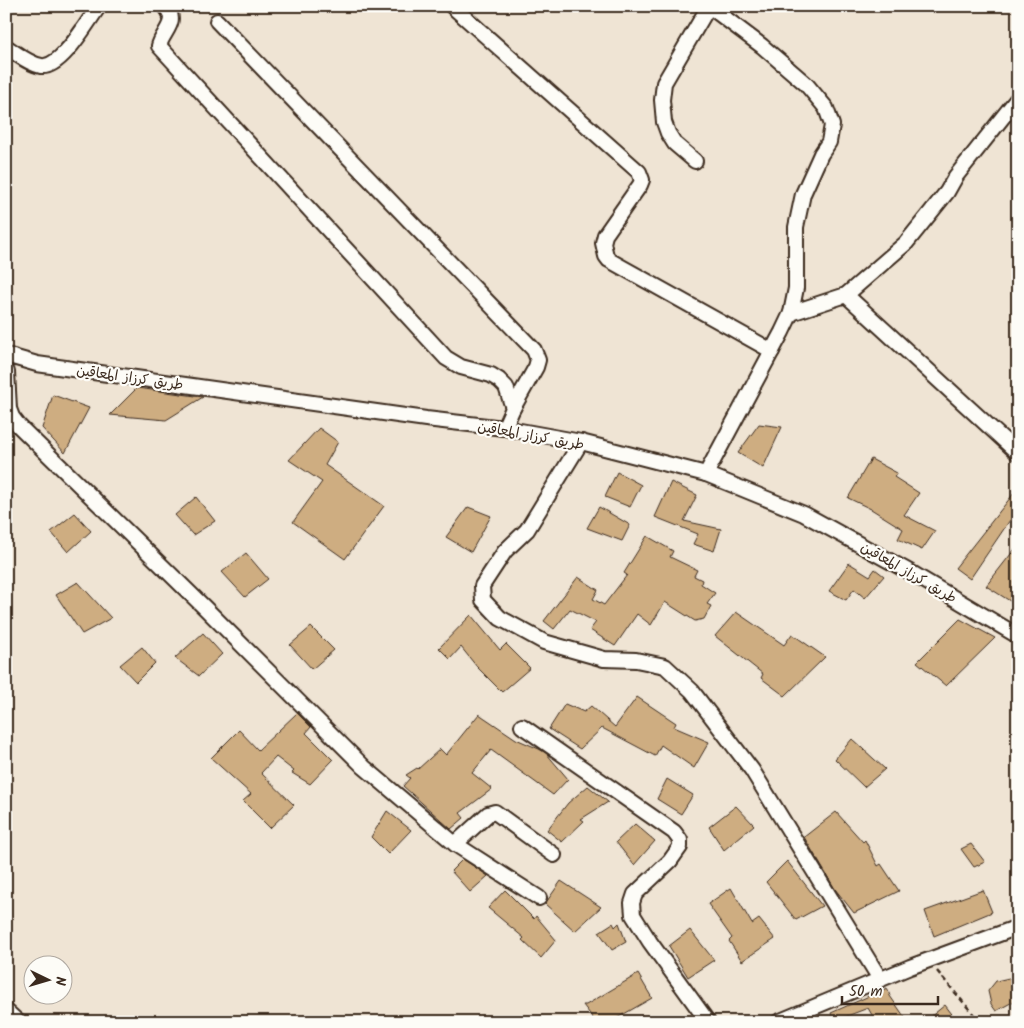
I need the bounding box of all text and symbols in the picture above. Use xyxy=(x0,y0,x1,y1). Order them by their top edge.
street label: طريق كرزاز المعاقين xyxy=(75,360,185,396)
street label: طريق كرزاز المعاقين xyxy=(476,416,586,456)
street label: طريق كرزاز المعاقين xyxy=(856,536,961,609)
north arrow xyxy=(22,956,72,1006)
scale bar xyxy=(842,973,938,1005)
text: N xyxy=(49,976,71,987)
text: 50 m xyxy=(849,980,883,1004)

